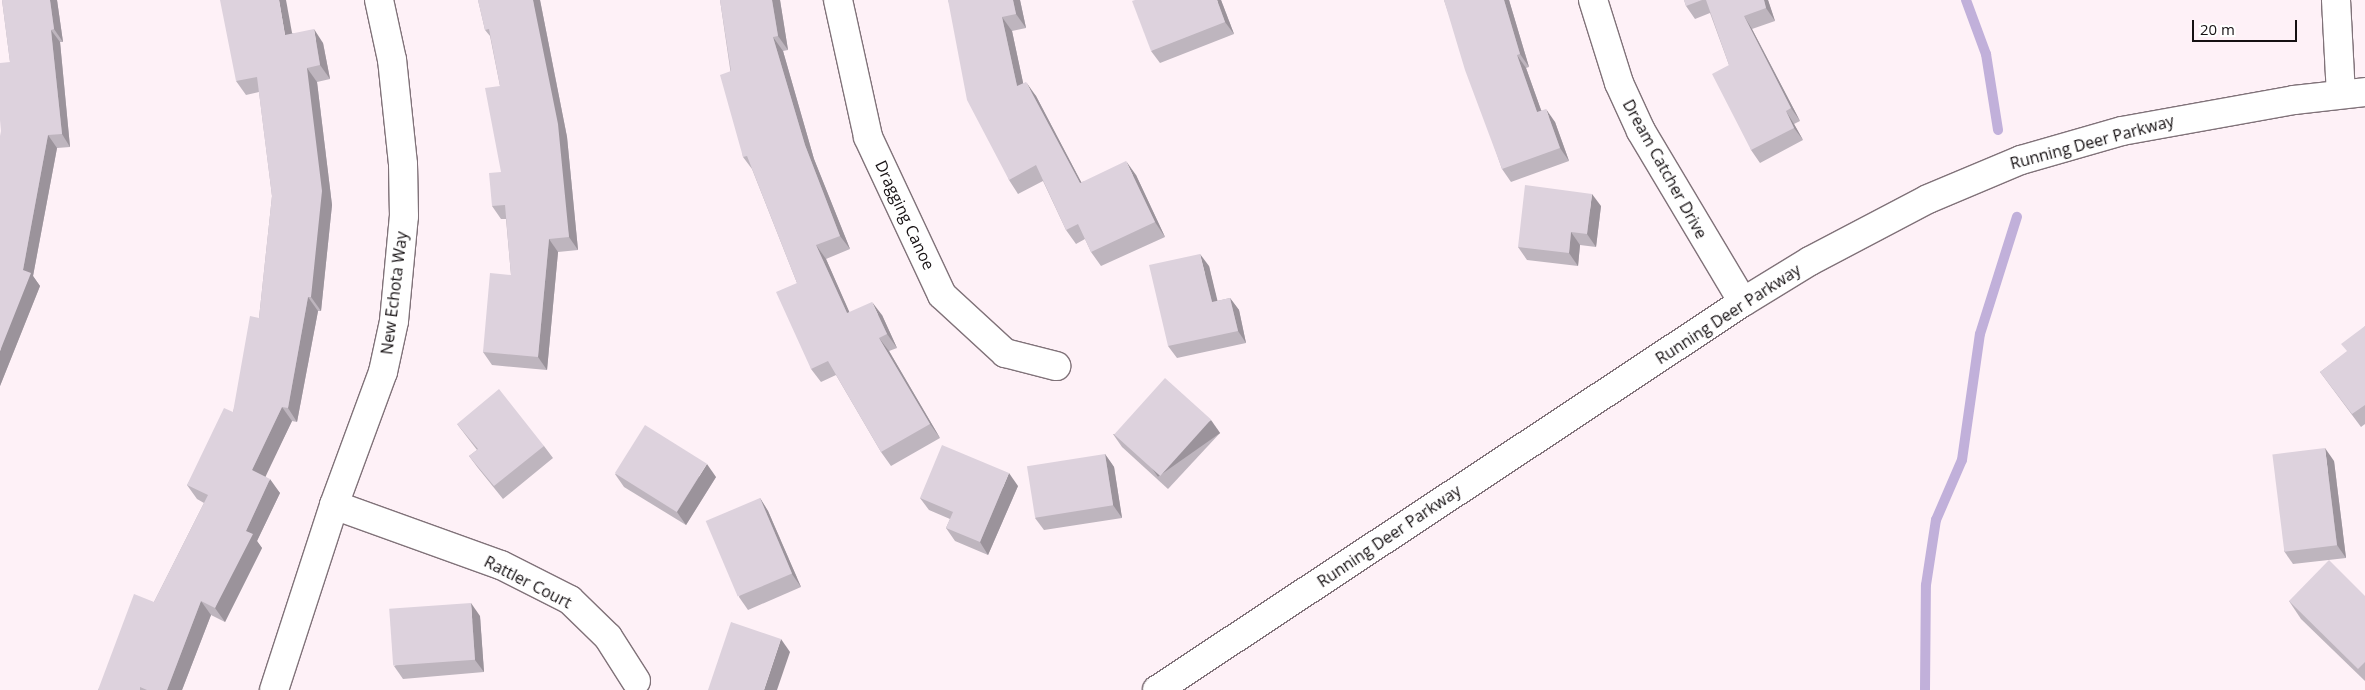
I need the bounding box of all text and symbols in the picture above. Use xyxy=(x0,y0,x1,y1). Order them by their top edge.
scale bar xyxy=(2195,10,2300,42)
text: 20 m xyxy=(2200,19,2235,39)
street label: Dream Catcher Drive xyxy=(1619,96,1711,242)
street label: Running Deer Parkway xyxy=(2008,111,2176,173)
street label: Dragging Canoe xyxy=(871,157,939,273)
street label: New Echota Way xyxy=(377,230,411,356)
street label: Running Deer Parkway xyxy=(1652,260,1804,368)
street label: Running Deer Parkway xyxy=(1314,481,1464,591)
street label: Rattler Court xyxy=(481,552,575,612)

